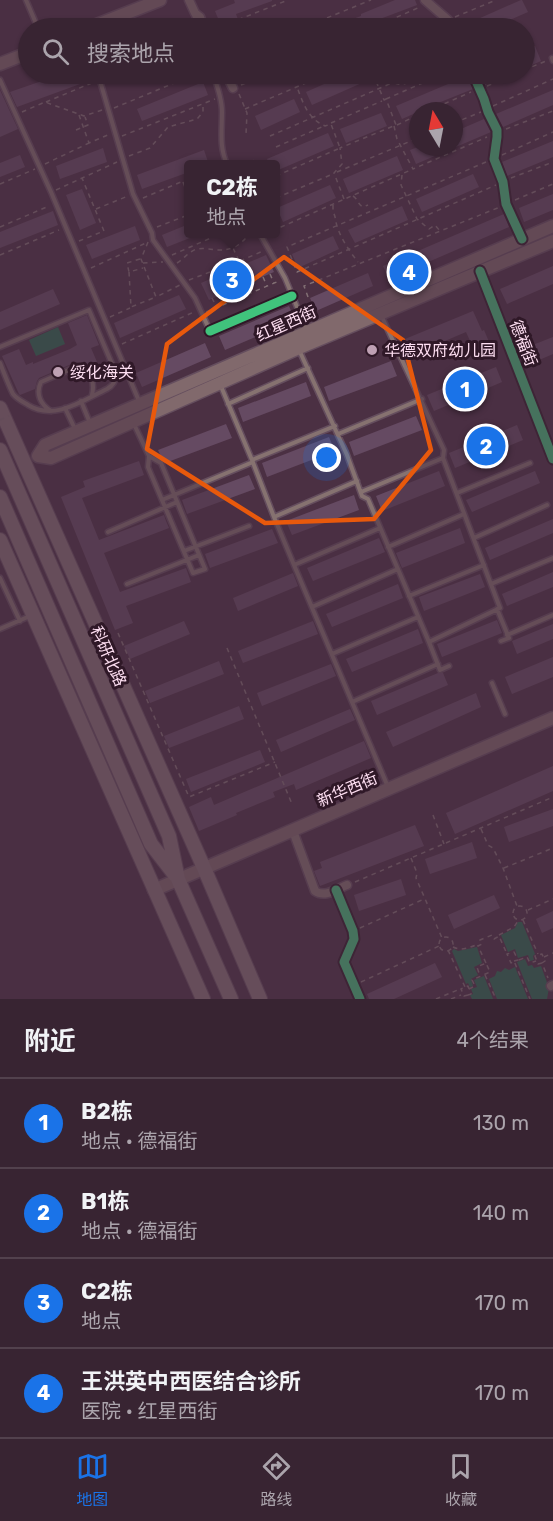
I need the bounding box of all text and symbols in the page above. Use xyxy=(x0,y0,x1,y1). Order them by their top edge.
search box xyxy=(18,18,535,84)
icon: search xyxy=(39,35,72,68)
text: 搜索地点 xyxy=(87,40,175,67)
north arrow xyxy=(409,102,463,156)
popup xyxy=(184,160,280,238)
text: C2栋 xyxy=(206,174,258,201)
text: 地点 xyxy=(206,205,246,229)
pin: 4 xyxy=(390,250,428,294)
pin: 3 xyxy=(212,258,252,302)
street label: 红星西街 xyxy=(253,302,319,345)
street label: 德福街 xyxy=(506,317,541,369)
place label: 华德双府幼儿园 xyxy=(384,341,496,360)
marker: 华德双府幼儿园 xyxy=(365,343,379,357)
place label: 绥化海关 xyxy=(70,363,134,382)
marker: 绥化海关 xyxy=(51,365,65,379)
pin: 1 xyxy=(446,366,484,412)
pin: 2 xyxy=(466,424,506,468)
your location xyxy=(312,443,341,472)
street label: 科研北路 xyxy=(87,623,130,689)
street label: 新华西街 xyxy=(314,768,380,811)
text: 附近 xyxy=(24,1026,76,1057)
text: 4个结果 xyxy=(457,1028,529,1052)
text: B2栋 xyxy=(81,1098,133,1125)
text: 1 xyxy=(39,1111,48,1135)
text: 130 m xyxy=(473,1111,529,1135)
text: 地点 · 德福街 xyxy=(81,1129,197,1153)
text: B1栋 xyxy=(81,1188,129,1215)
text: 2 xyxy=(37,1201,50,1225)
text: 140 m xyxy=(473,1201,529,1225)
text: 地点 · 德福街 xyxy=(81,1219,197,1243)
text: C2栋 xyxy=(81,1278,133,1305)
text: 3 xyxy=(37,1291,50,1315)
text: 170 m xyxy=(475,1291,529,1315)
text: 地点 xyxy=(81,1309,121,1333)
text: 王洪英中西医结合诊所 xyxy=(81,1368,301,1395)
text: 4 xyxy=(37,1381,50,1405)
text: 170 m xyxy=(475,1381,529,1405)
text: 医院 · 红星西街 xyxy=(81,1399,217,1423)
tab: 地图 xyxy=(76,1450,109,1510)
tab: 路线 xyxy=(260,1450,293,1510)
tab: 收藏 xyxy=(444,1450,477,1510)

